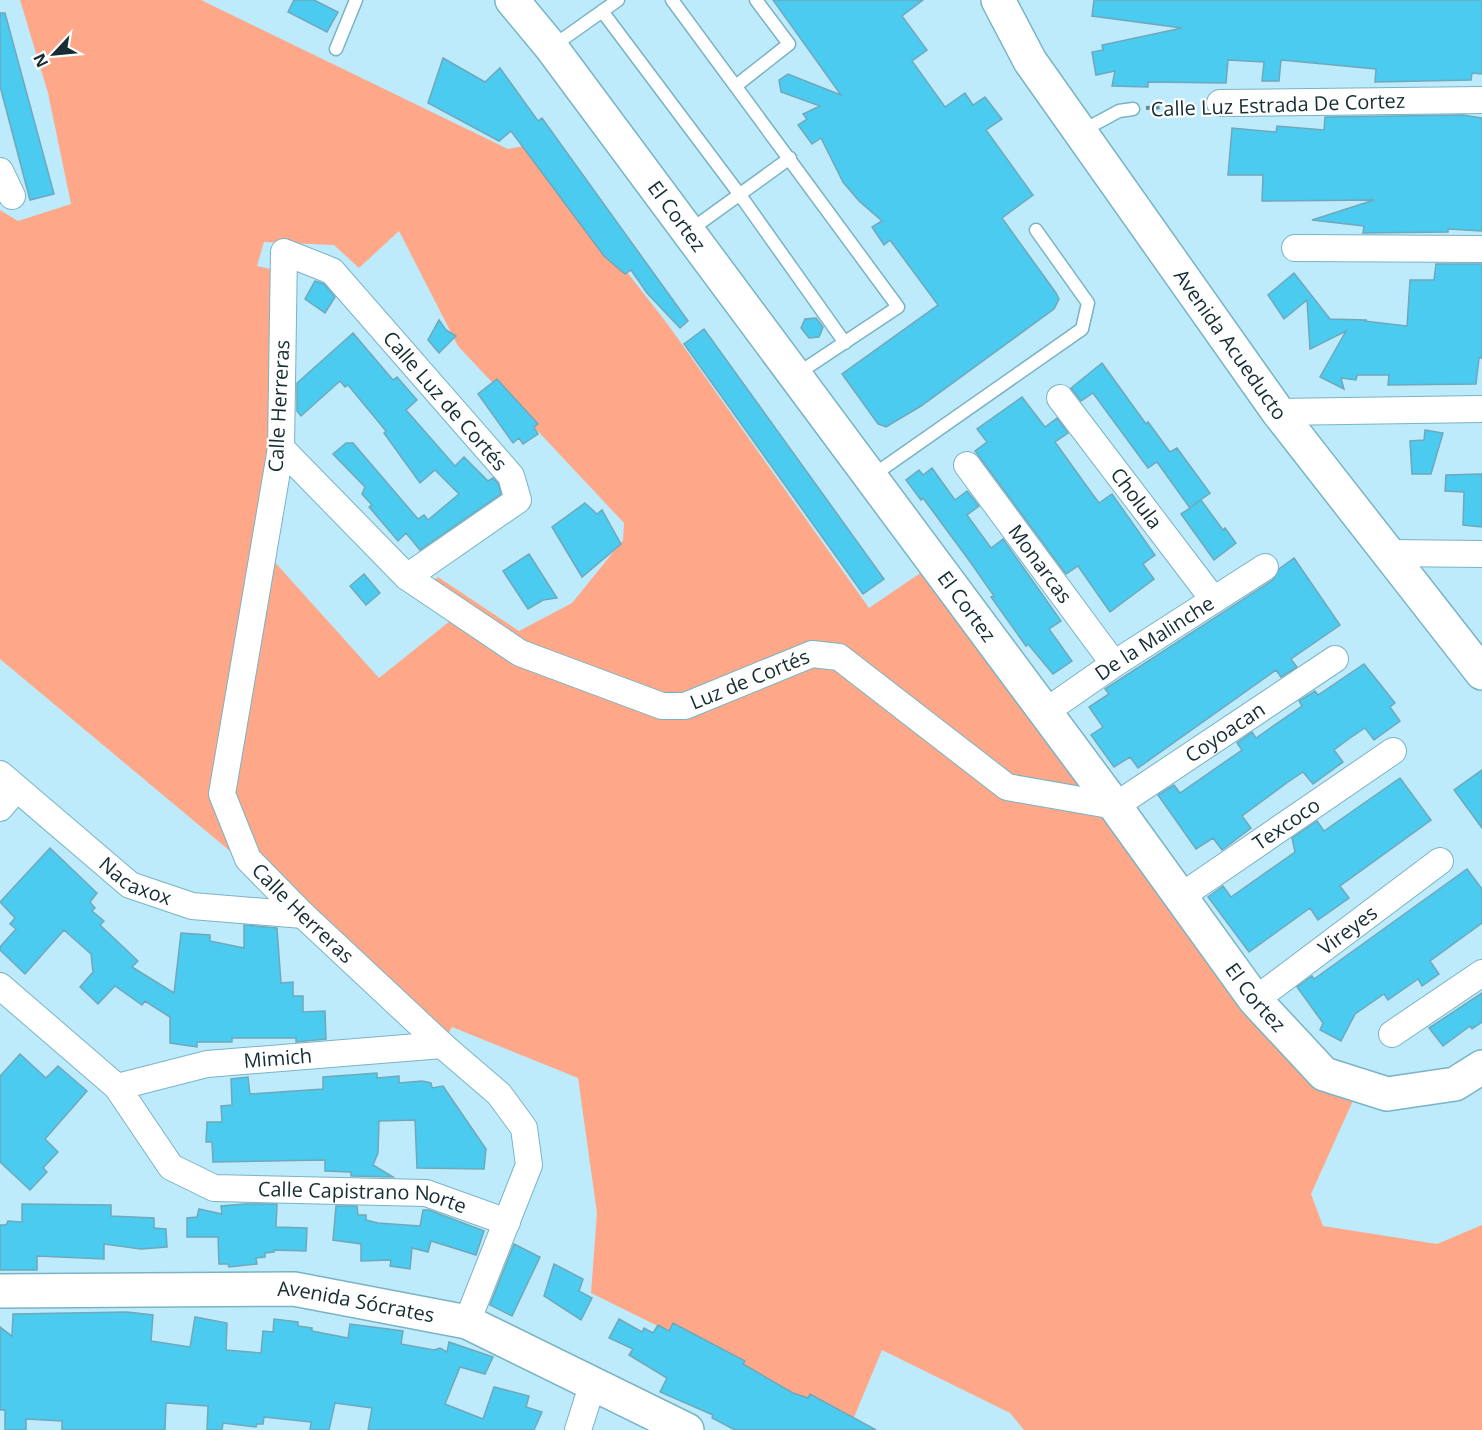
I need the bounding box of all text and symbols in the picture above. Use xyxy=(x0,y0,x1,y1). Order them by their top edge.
north arrow xyxy=(24,24,84,84)
text: N xyxy=(28,50,53,71)
street label: Calle Luz Estrada De Cortez xyxy=(1150,87,1406,122)
street label: El Cortez xyxy=(642,175,712,257)
street label: Avenida Acueducto xyxy=(1168,263,1293,425)
street label: Calle Luz de Cortés xyxy=(377,325,514,476)
street label: Calle Herreras xyxy=(262,339,295,473)
street label: Cholula xyxy=(1105,462,1169,534)
street label: Monarcas xyxy=(1002,519,1079,609)
street label: El Cortez xyxy=(932,565,1002,647)
street label: De la Malinche xyxy=(1089,589,1219,686)
street label: Luz de Cortés xyxy=(686,643,813,716)
street label: Coyoacan xyxy=(1180,696,1270,768)
street label: Texcoco xyxy=(1247,791,1325,856)
street label: Nacaxox xyxy=(94,850,176,911)
street label: Calle Herreras xyxy=(246,857,360,969)
street label: Vireyes xyxy=(1312,899,1382,961)
street label: El Cortez xyxy=(1219,957,1292,1037)
street label: Mimich xyxy=(243,1042,313,1074)
street label: Calle Capistrano Norte xyxy=(258,1175,470,1219)
street label: Avenida Sócrates xyxy=(277,1274,437,1329)

